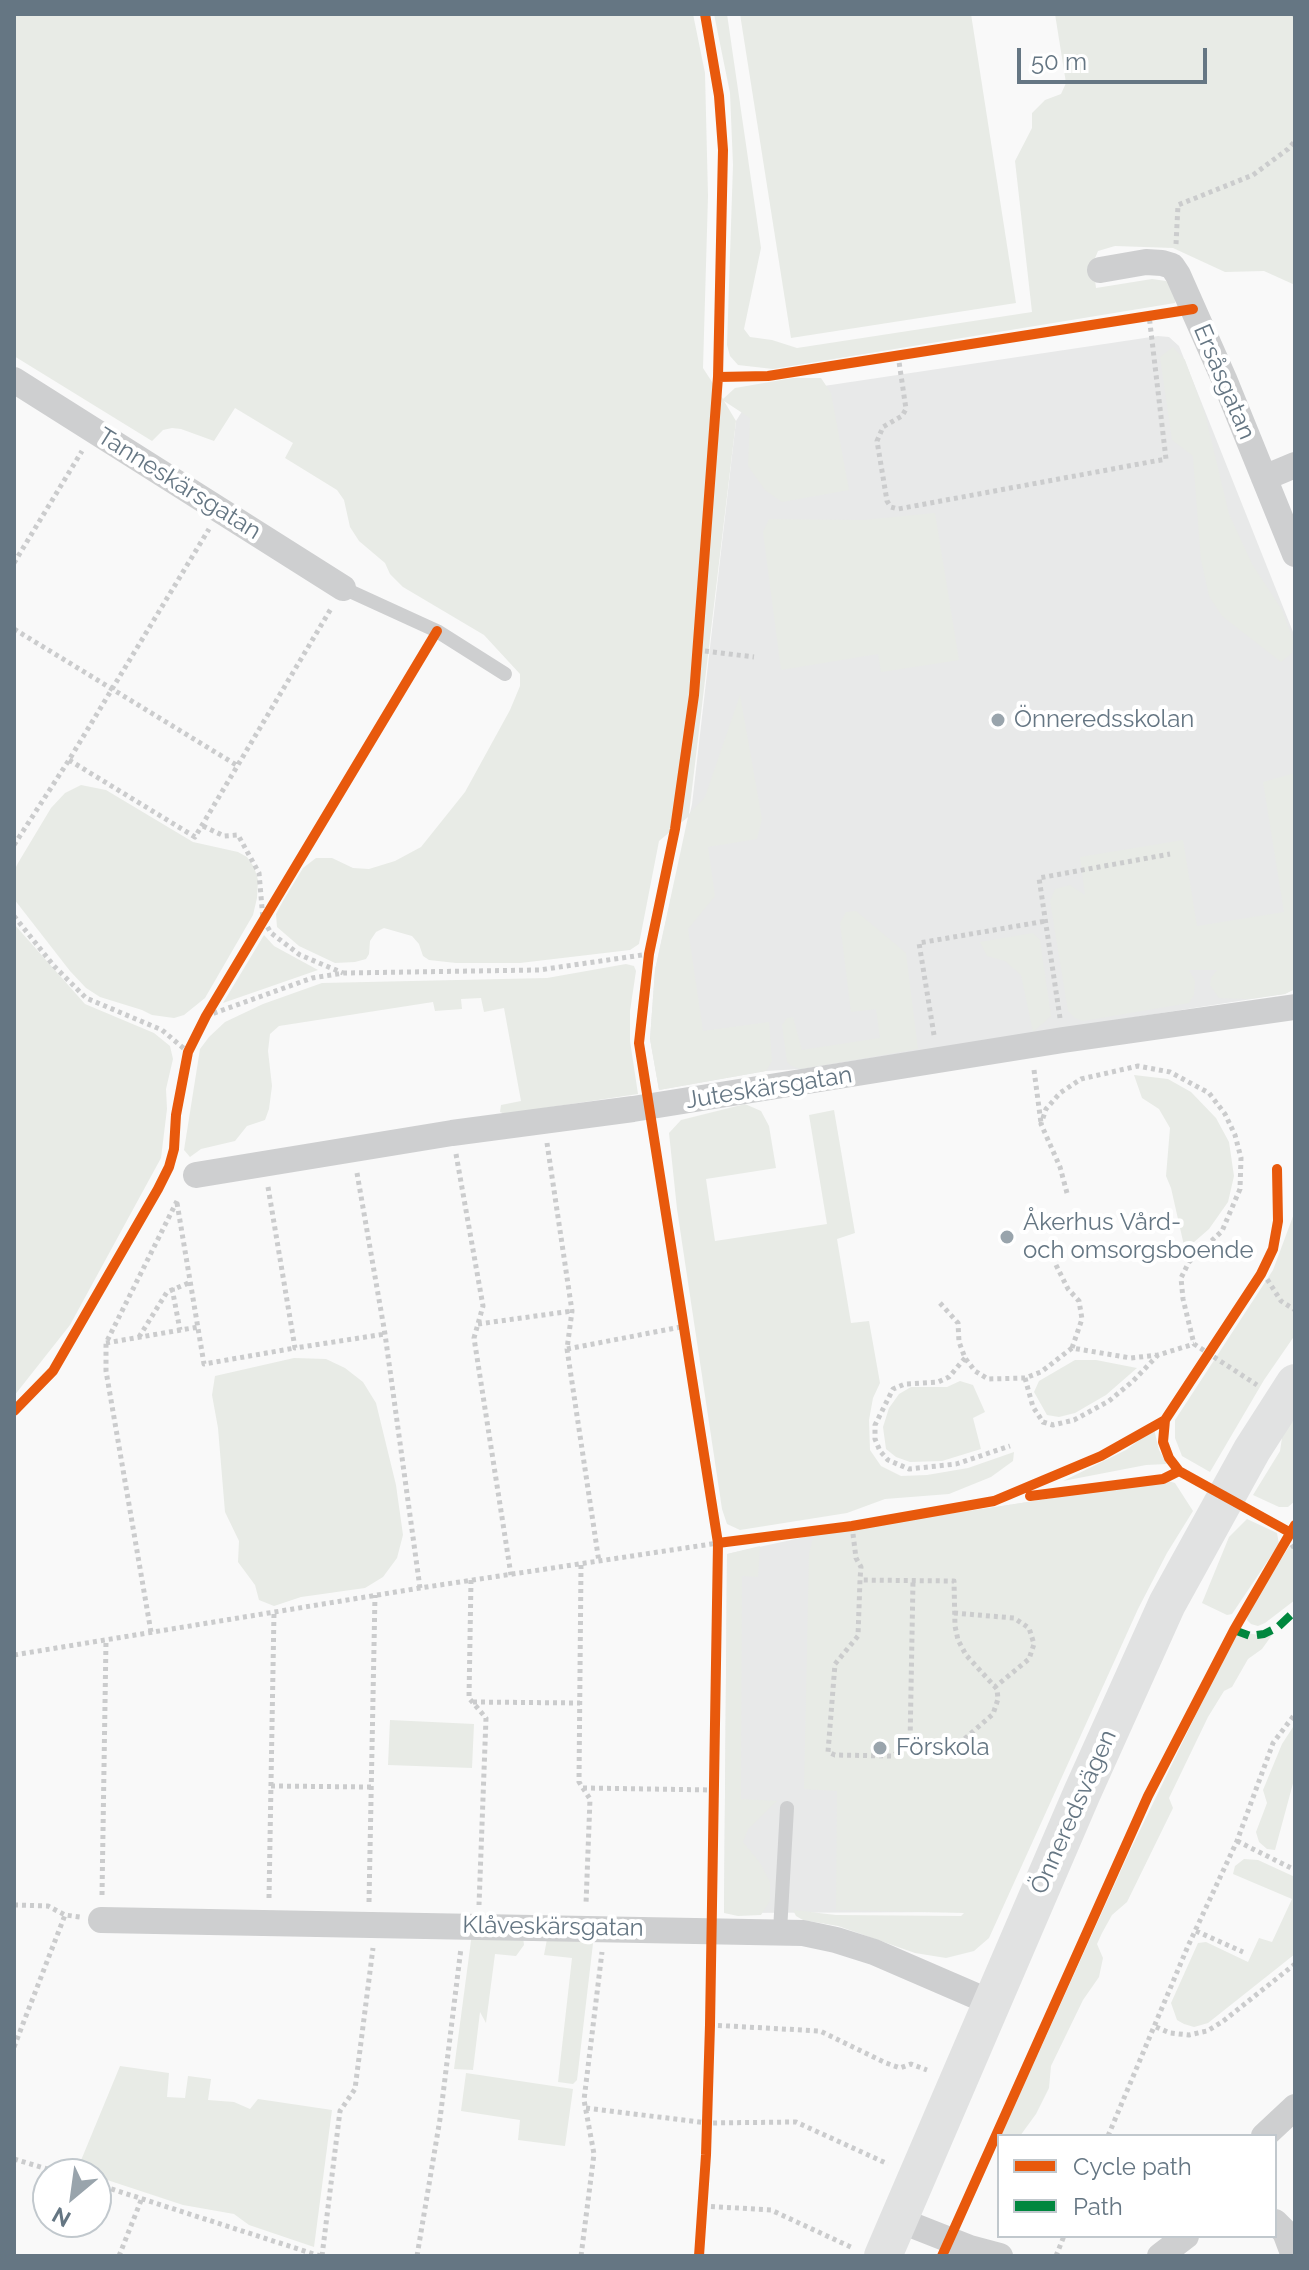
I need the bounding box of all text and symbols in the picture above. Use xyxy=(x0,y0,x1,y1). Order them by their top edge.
scale bar xyxy=(1021,32,1211,82)
text: 50 m xyxy=(1031,47,1087,76)
street label: Ersåsgatan xyxy=(1187,320,1261,444)
street label: Tanneskärsgatan xyxy=(92,422,266,546)
place label: Önneredsskolan xyxy=(1014,706,1194,734)
marker: Önneredsskolan xyxy=(989,711,1007,729)
street label: Juteskärsgatan xyxy=(684,1061,854,1115)
place label: Åkerhus Vård- och omsorgsboende xyxy=(1023,1209,1253,1265)
marker: Åkerhus Vård- och omsorgsboende xyxy=(998,1228,1016,1246)
street label: Önneredsvägen xyxy=(1025,1725,1123,1899)
place label: Förskola xyxy=(896,1734,990,1762)
marker: Förskola xyxy=(871,1739,889,1757)
street label: Klåveskärsgatan xyxy=(462,1911,644,1943)
legend xyxy=(997,2134,1277,2238)
text: Cycle path xyxy=(1073,2152,1192,2181)
north arrow xyxy=(32,2158,112,2238)
text: Path xyxy=(1073,2192,1123,2221)
text: N xyxy=(48,2202,75,2233)

